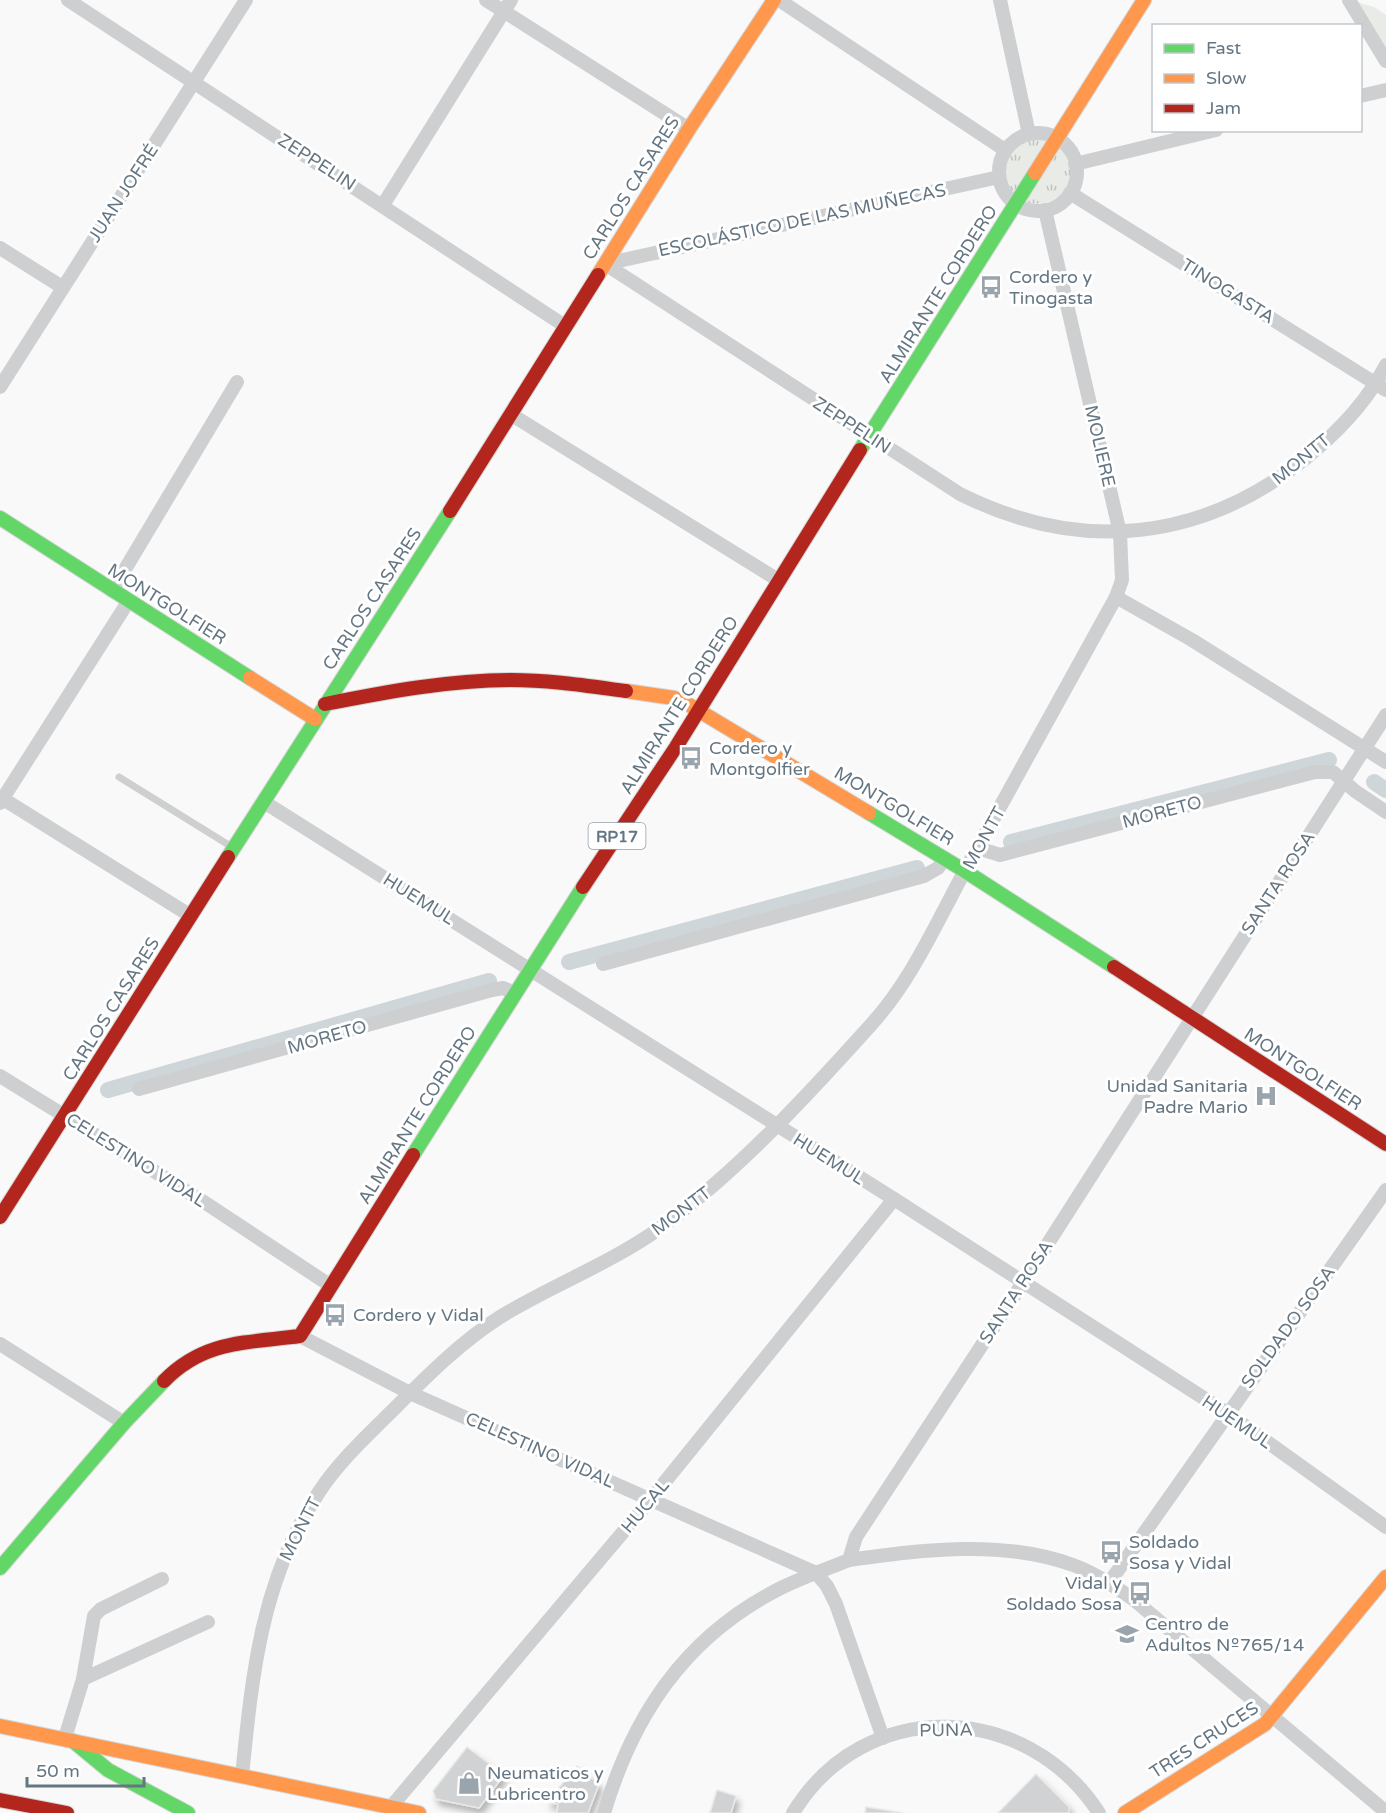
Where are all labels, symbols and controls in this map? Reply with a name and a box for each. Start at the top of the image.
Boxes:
legend [1152,24,1362,132]
text: Fast [1206,37,1241,59]
text: Slow [1206,67,1247,89]
text: Jam [1206,97,1241,119]
street label: CARLOS CASARES [578,112,684,264]
street label: ZEPPELIN [274,129,360,195]
street label: JUAN JOFRÉ [83,140,163,246]
street label: ESCOLÁSTICO DE LAS MUÑECAS [656,179,948,261]
street label: ALMIRANTE CORDERO [874,201,1002,387]
street label: TINOGASTA [1177,254,1279,328]
place label: Cordero y Tinogasta [1009,266,1093,309]
bus stop icon: Cordero y Tinogasta [978,274,1004,300]
street label: ZEPPELIN [809,392,895,458]
street label: MOLIERE [1080,403,1120,489]
street label: MONTT [1268,429,1335,489]
street label: CARLOS CASARES [318,524,426,674]
street label: MONTGOLFIER [104,559,230,649]
street label: ALMIRANTE CORDERO [615,612,743,798]
place label: Cordero y Montgolfier [709,737,810,780]
bus stop icon: Cordero y Montgolfier [678,745,704,771]
street label: MONTGOLFIER [830,762,958,850]
street label: MORETO [1120,791,1204,833]
street label: MONTT [958,803,1010,873]
road number: RP17 [588,823,646,849]
street label: SANTA ROSA [1236,827,1320,939]
street label: HUEMUL [379,868,459,930]
street label: CARLOS CASARES [58,933,164,1085]
street label: MORETO [285,1015,369,1059]
street label: ALMIRANTE CORDERO [353,1022,481,1208]
street label: MONTGOLFIER [1240,1023,1366,1115]
place label: Unidad Sanitaria Padre Mario [1107,1075,1248,1118]
hospital icon: Unidad Sanitaria Padre Mario [1253,1083,1279,1109]
street label: CELESTINO VIDAL [62,1108,211,1212]
street label: HUEMUL [789,1128,869,1190]
street label: MONTT [647,1182,715,1240]
street label: SANTA ROSA [974,1236,1058,1348]
street label: SOLDADO SOSA [1236,1262,1340,1392]
bus stop icon: Cordero y Vidal [322,1302,348,1328]
place label: Cordero y Vidal [353,1304,484,1326]
street label: HUEMUL [1198,1390,1277,1454]
street label: CELESTINO VIDAL [462,1407,618,1493]
street label: HUCAL [616,1474,674,1537]
street label: MONTT [275,1494,325,1564]
place label: Soldado Sosa y Vidal [1129,1531,1232,1574]
bus stop icon: Soldado Sosa y Vidal [1098,1539,1124,1565]
place label: Vidal y Soldado Sosa [1006,1572,1122,1615]
bus stop icon: Vidal y Soldado Sosa [1127,1580,1153,1606]
place label: Centro de Adultos Nº765/14 [1145,1613,1304,1656]
school or university icon: Centro de Adultos Nº765/14 [1114,1621,1140,1647]
street label: TRES CRUCES [1146,1697,1262,1783]
street label: PUNA [919,1719,973,1741]
scale bar [27,1750,144,1788]
text: 50 m [36,1760,80,1782]
place label: Neumaticos y Lubricentro [487,1762,604,1805]
shop icon: Neumaticos y Lubricentro [456,1770,482,1796]

